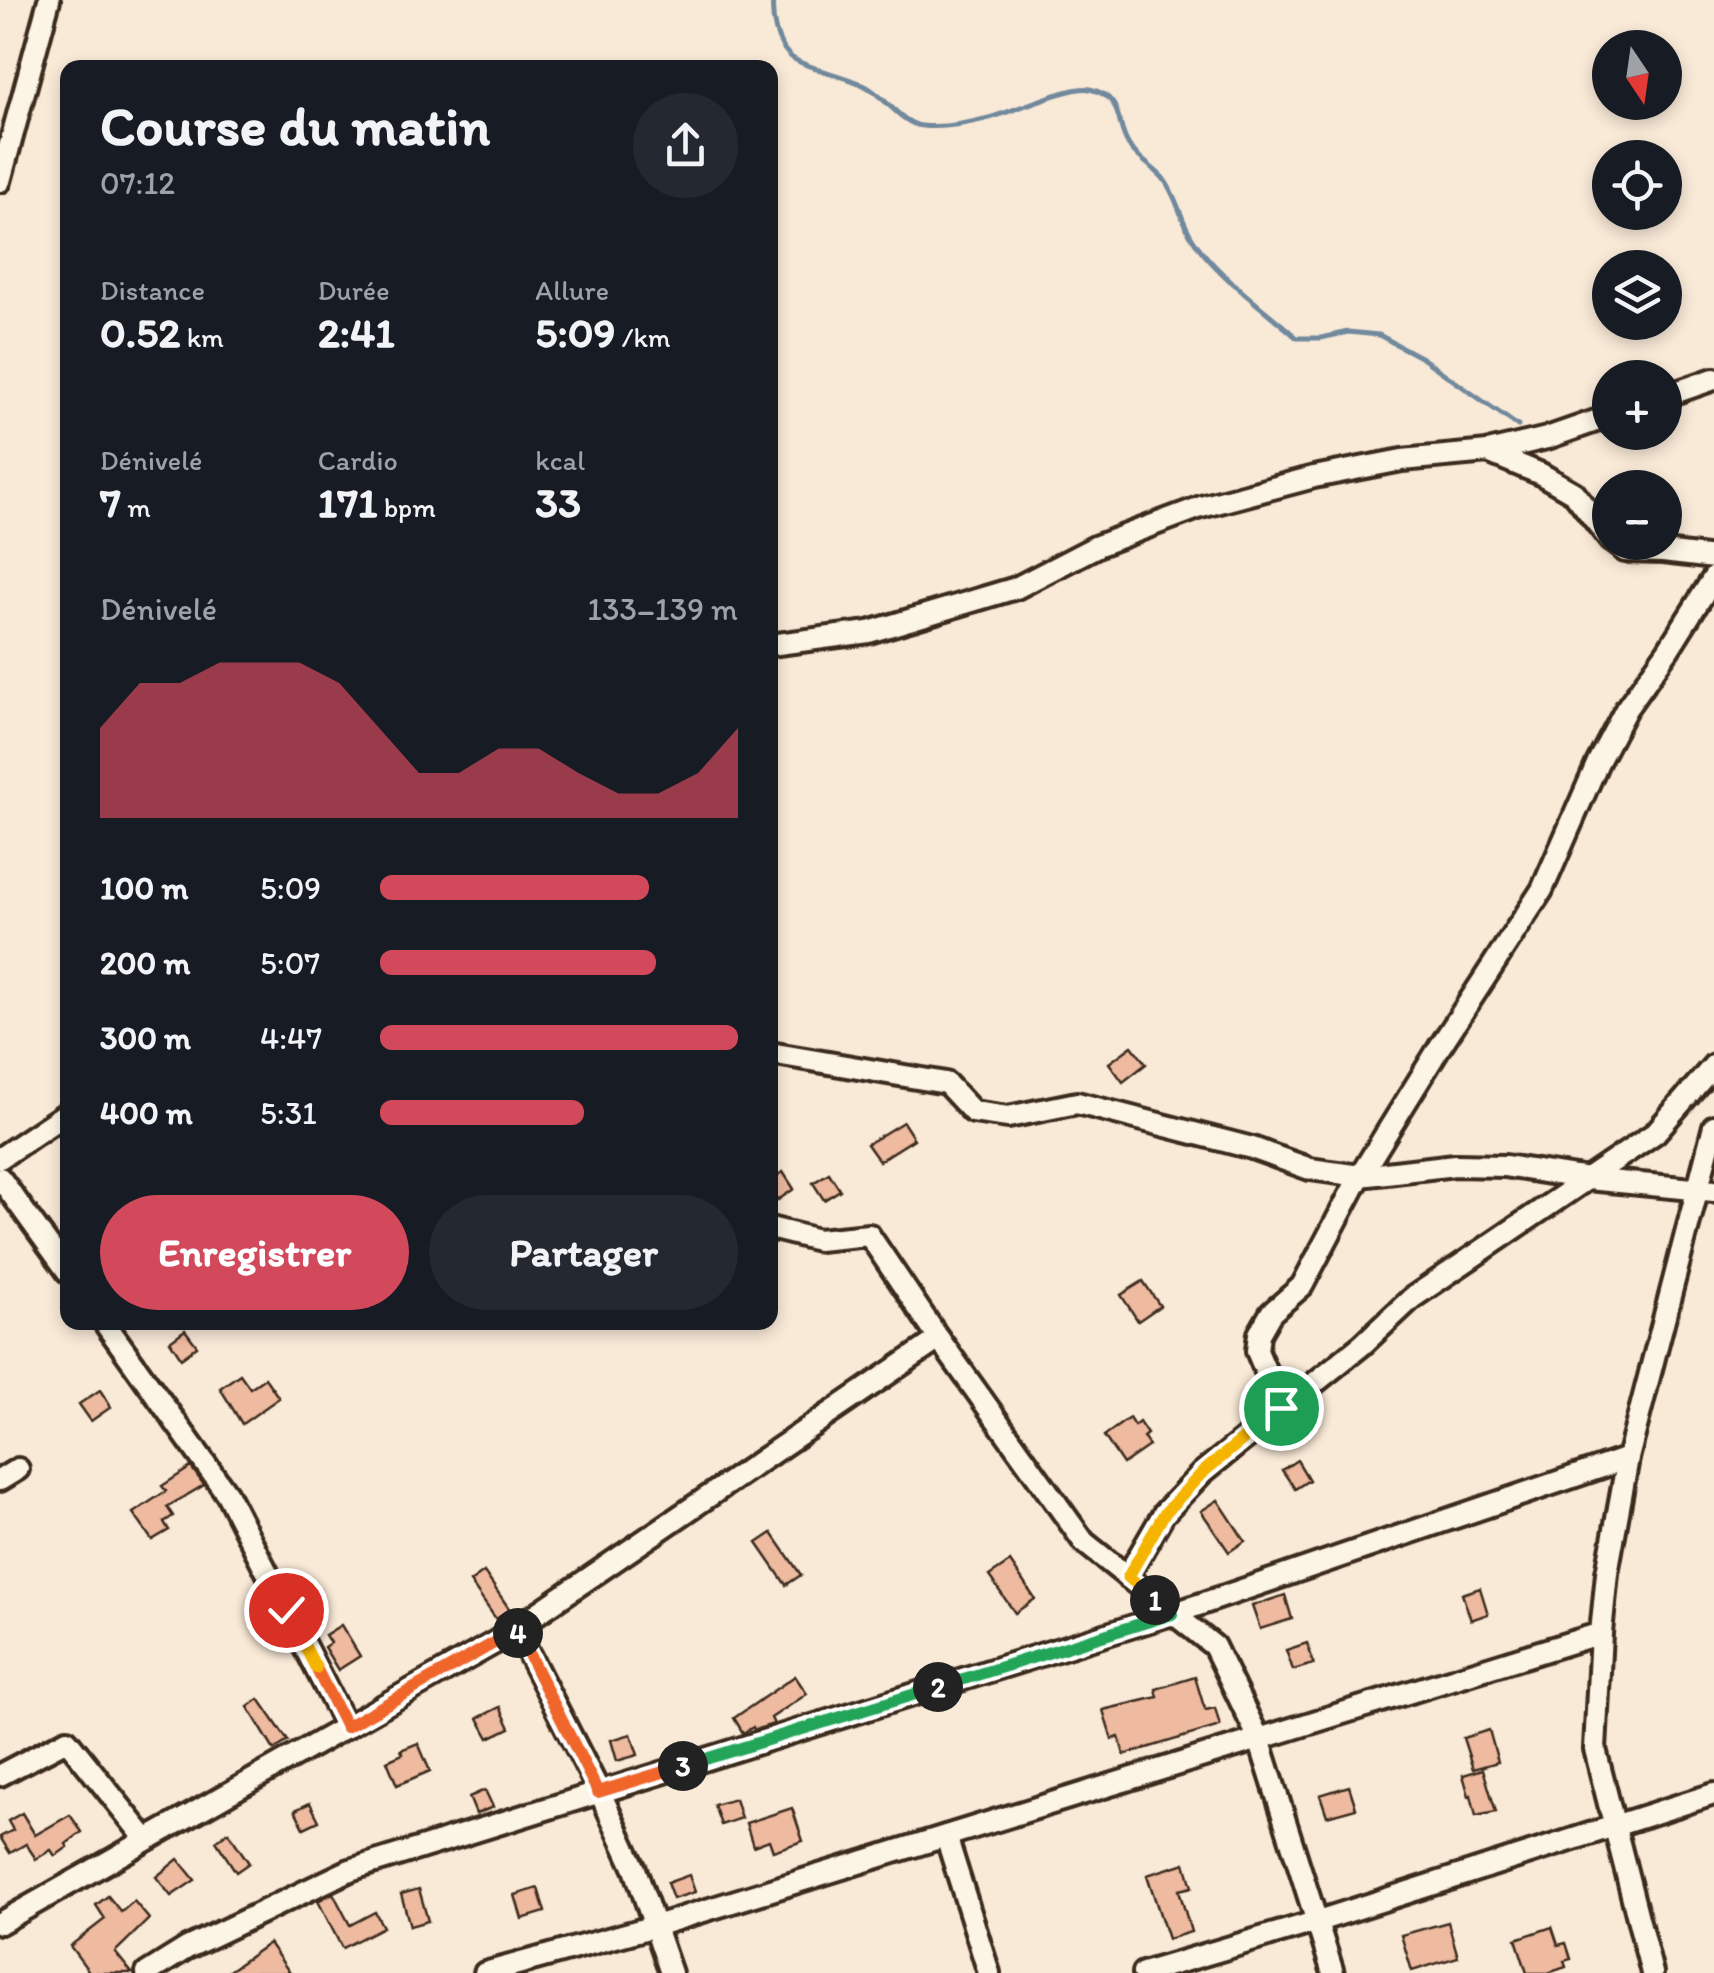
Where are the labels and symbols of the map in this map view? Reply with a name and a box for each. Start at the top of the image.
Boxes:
north arrow [1592,30,1682,120]
pin [1239,1366,1324,1451]
pin [244,1568,329,1653]
pin: 1 [1130,1575,1180,1625]
pin: 4 [493,1608,543,1658]
pin: 2 [913,1662,963,1712]
pin: 3 [658,1741,708,1791]

